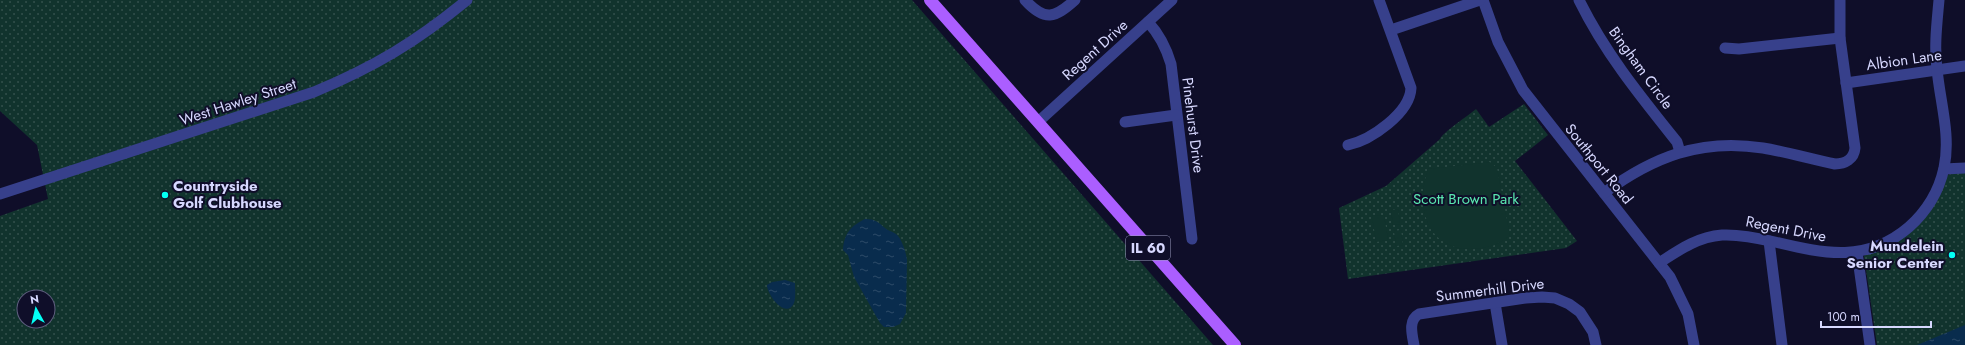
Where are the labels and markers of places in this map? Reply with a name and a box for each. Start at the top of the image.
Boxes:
place label: Countryside Golf Clubhouse [173,175,282,214]
marker: Countryside Golf Clubhouse [160,190,170,200]
place label: Mundelein Senior Center [1846,235,1945,274]
marker: Mundelein Senior Center [1947,250,1957,260]

